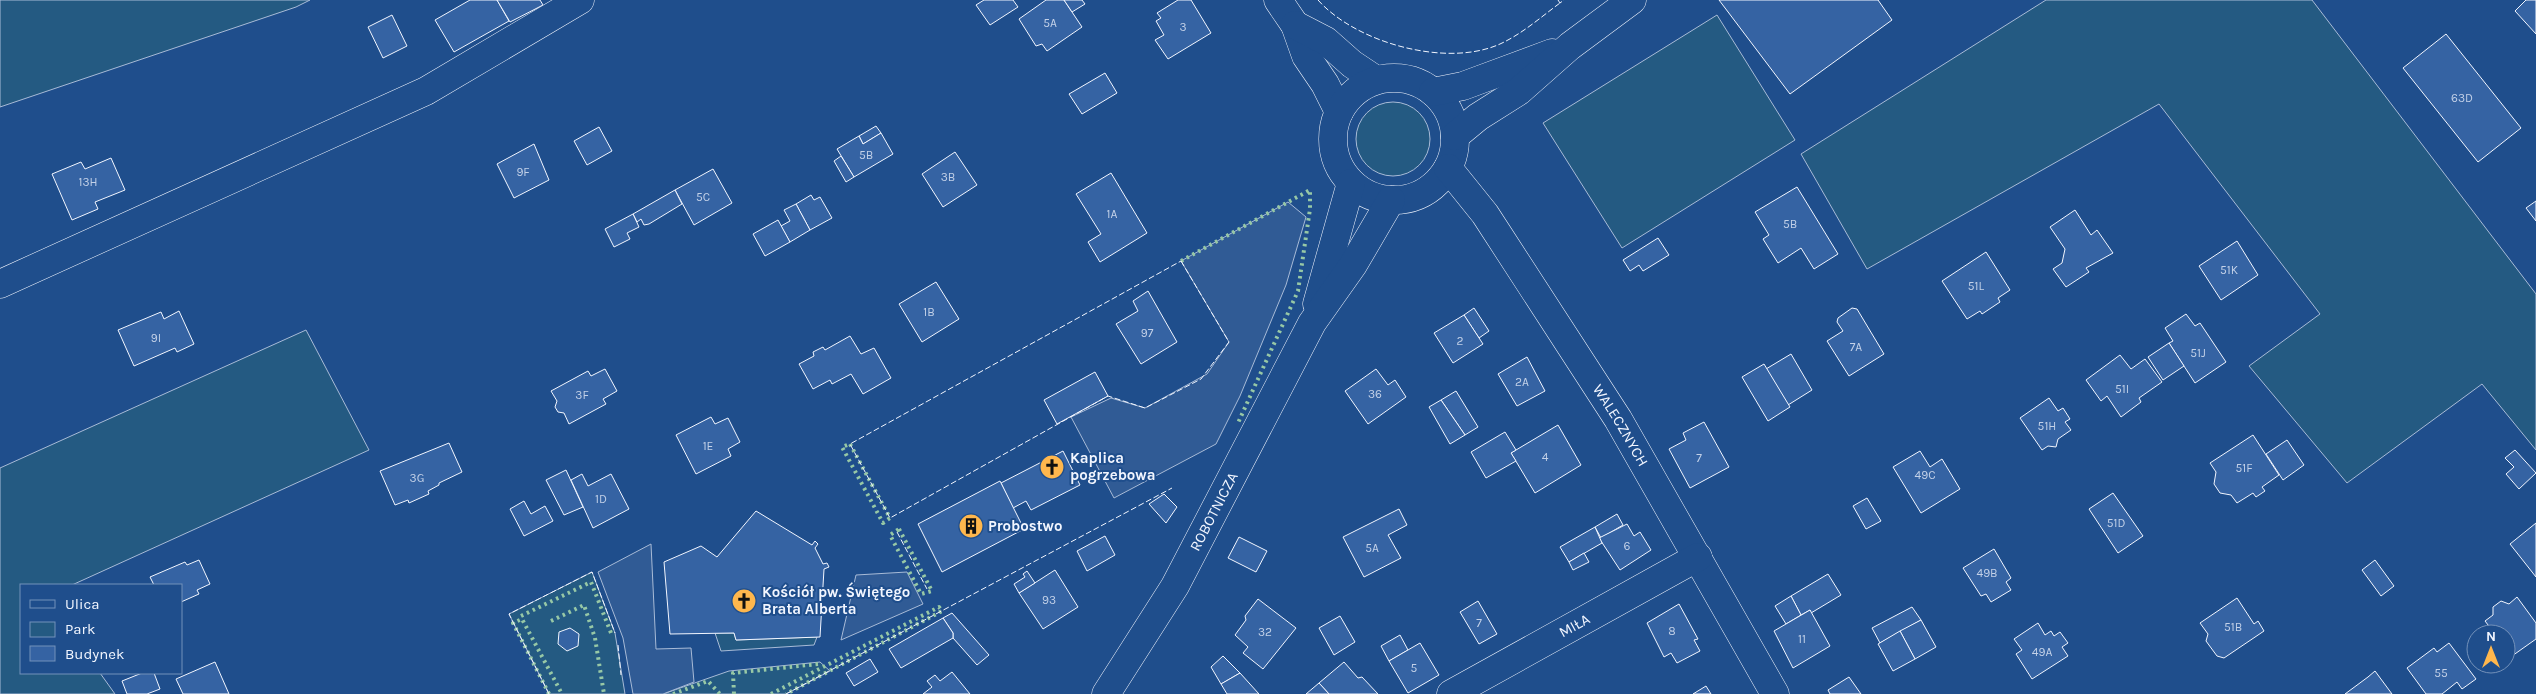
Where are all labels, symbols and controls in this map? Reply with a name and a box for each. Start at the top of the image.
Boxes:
house number: 5A [1043,16,1057,30]
house number: 3 [1179,20,1187,34]
house number: 63D [2451,91,2473,105]
house number: 5B [859,148,873,162]
house number: 9F [516,165,530,179]
house number: 3B [941,170,955,184]
house number: 13H [78,175,98,189]
house number: 5C [696,190,710,204]
house number: 1A [1107,207,1118,221]
house number: 5B [1783,217,1797,231]
house number: 51K [2220,263,2239,277]
house number: 51L [1968,279,1985,293]
house number: 1B [923,305,935,319]
house number: 97 [1141,326,1154,340]
house number: 9I [151,331,161,345]
house number: 2 [1457,334,1464,348]
house number: 7A [1850,340,1862,354]
house number: 51J [2190,346,2206,360]
house number: 2A [1515,375,1529,389]
street label: WALECZNYCH [1589,381,1652,469]
house number: 51I [2115,382,2129,396]
house number: 36 [1368,387,1382,401]
house number: 3F [575,388,589,402]
house number: 51H [2038,419,2056,433]
house number: 1E [703,439,713,453]
place label: Kaplica pogrzebowa [1070,449,1155,484]
house number: 4 [1542,450,1549,464]
house number: 7 [1696,451,1702,465]
church icon: Kaplica pogrzebowa [1039,454,1065,480]
house number: 51F [2235,461,2253,475]
house number: 49C [1914,468,1936,482]
street label: ROBOTNICZA [1186,469,1242,554]
house number: 3G [410,471,424,485]
house number: 1D [595,492,607,506]
building icon: Probostwo [958,513,984,539]
house number: 51D [2107,516,2125,530]
place label: Probostwo [988,517,1062,535]
house number: 6 [1624,539,1631,553]
house number: 5A [1365,541,1379,555]
house number: 49B [1976,566,1998,580]
place label: Kościół pw. Świętego Brata Alberta [762,582,910,618]
legend [20,584,182,674]
church icon: Kościół pw. Świętego Brata Alberta [731,588,757,614]
house number: 93 [1042,593,1056,607]
text: Ulica [65,595,99,613]
street label: MIŁA [1556,610,1593,641]
house number: 7 [1476,616,1482,630]
text: Park [65,620,95,638]
house number: 51B [2224,620,2242,634]
house number: 8 [1668,624,1676,638]
north arrow [2466,624,2516,674]
house number: 32 [1258,625,1272,639]
text: N [2486,628,2496,645]
house number: 11 [1798,632,1806,646]
text: Budynek [65,645,124,663]
house number: 49A [2032,645,2052,659]
house number: 5 [1411,661,1418,675]
house number: 55 [2434,666,2448,680]

